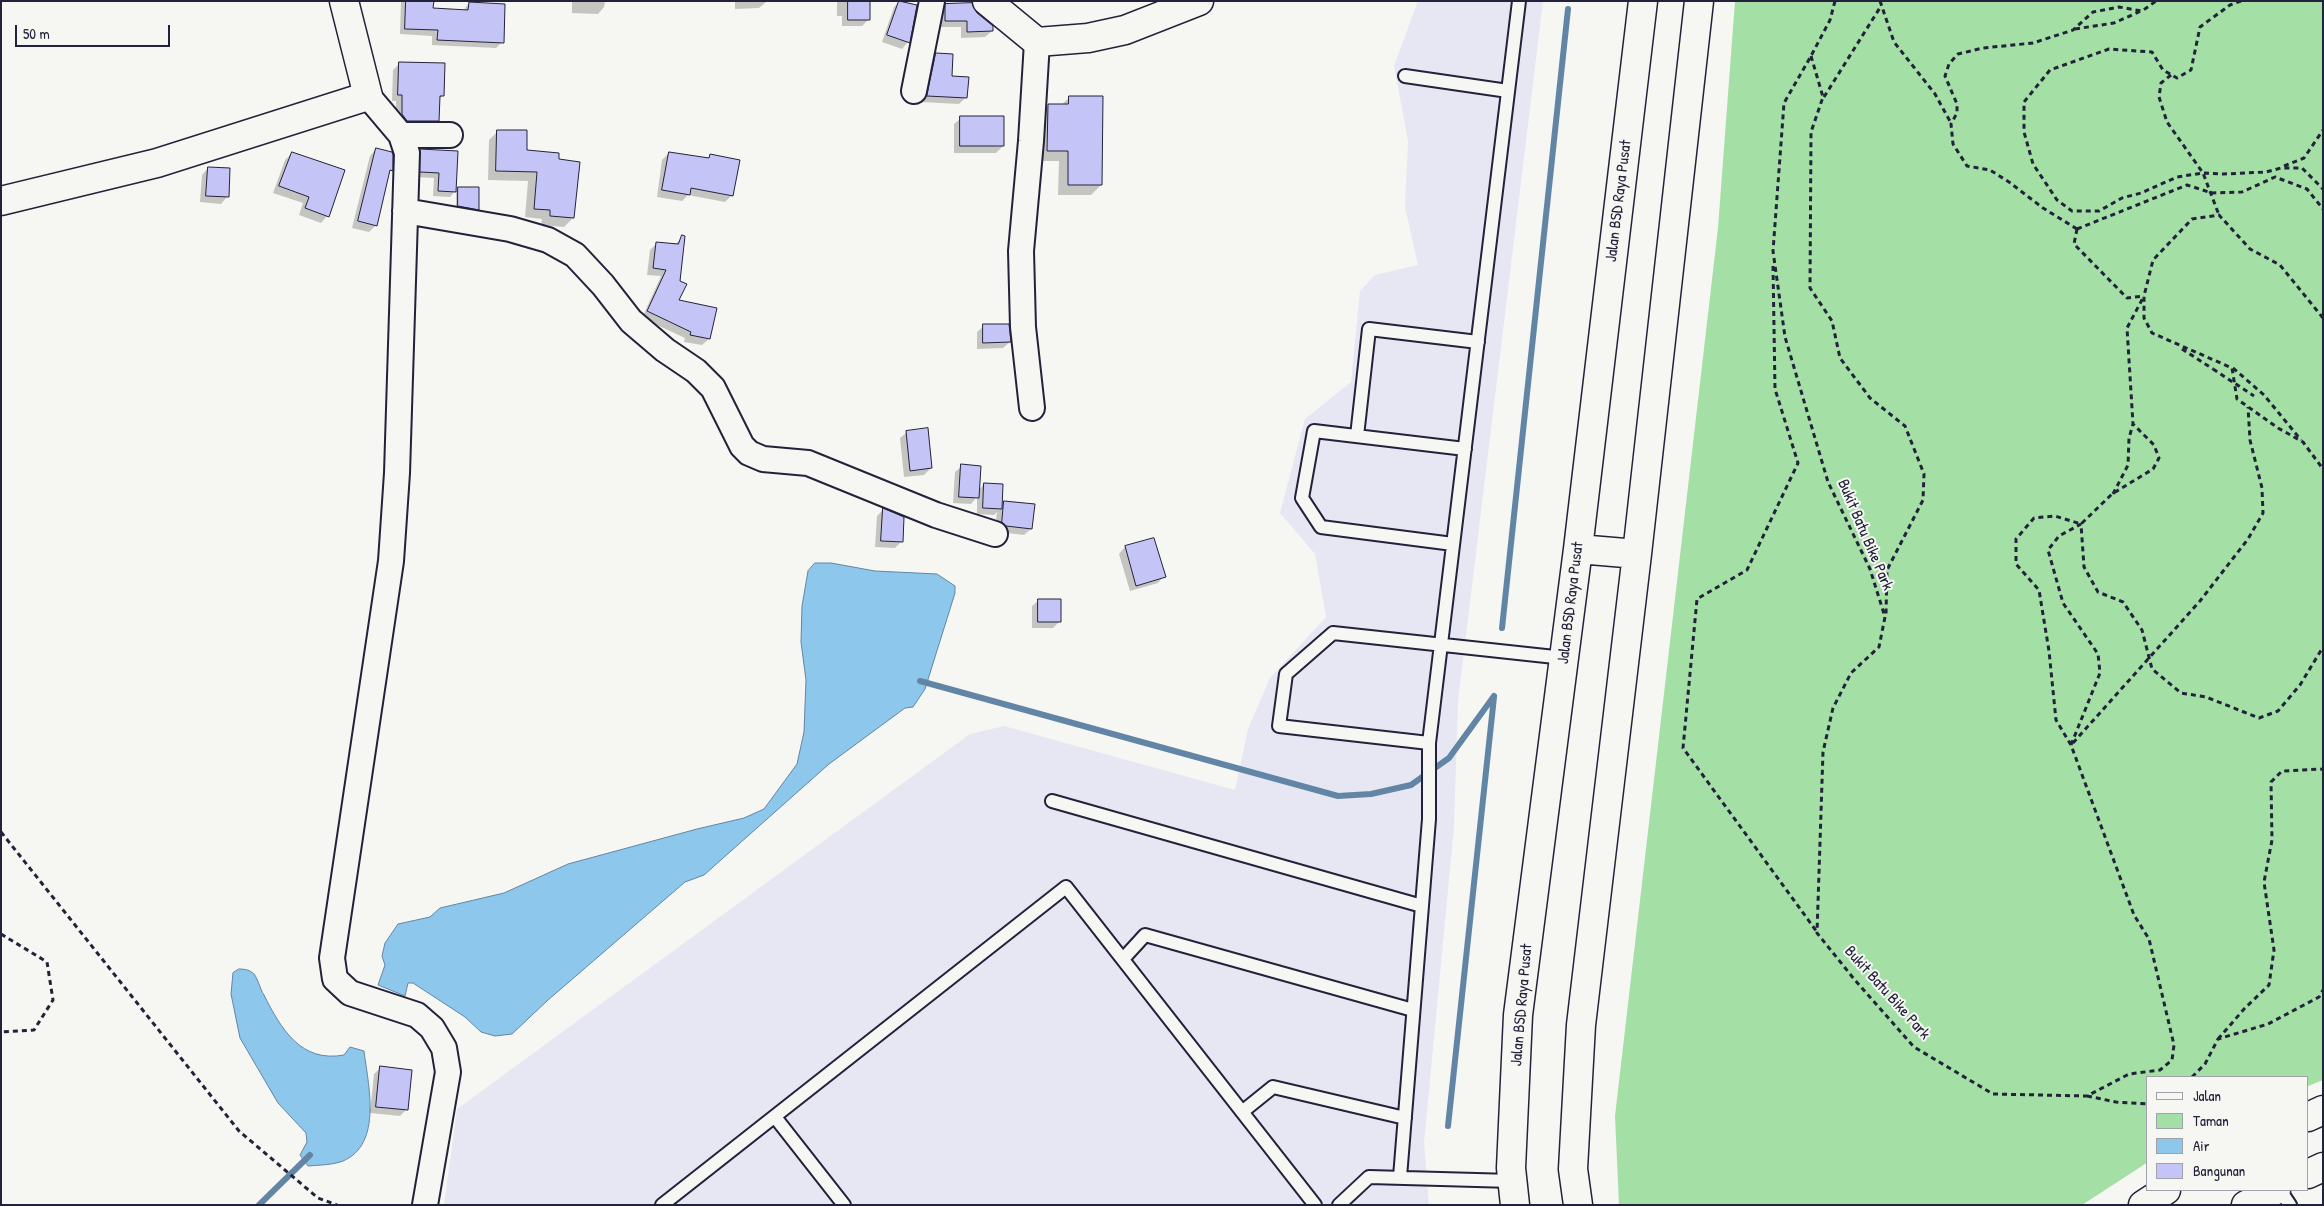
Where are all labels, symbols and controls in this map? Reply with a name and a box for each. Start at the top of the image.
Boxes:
scale bar [18,15,172,47]
text: 50 m [23,23,50,44]
street label: Jalan BSD Raya Pusat [1602,139,1636,263]
street label: Bukit Batu Bike Park [1833,476,1897,594]
street label: Jalan BSD Raya Pusat [1554,541,1588,665]
street label: Bukit Batu Bike Park [1840,942,1934,1044]
street label: Jalan BSD Raya Pusat [1507,943,1537,1067]
legend [2146,1076,2309,1191]
text: Jalan [2193,1085,2221,1106]
text: Taman [2193,1110,2229,1131]
text: Air [2193,1135,2209,1156]
text: Bangunan [2193,1160,2245,1181]

